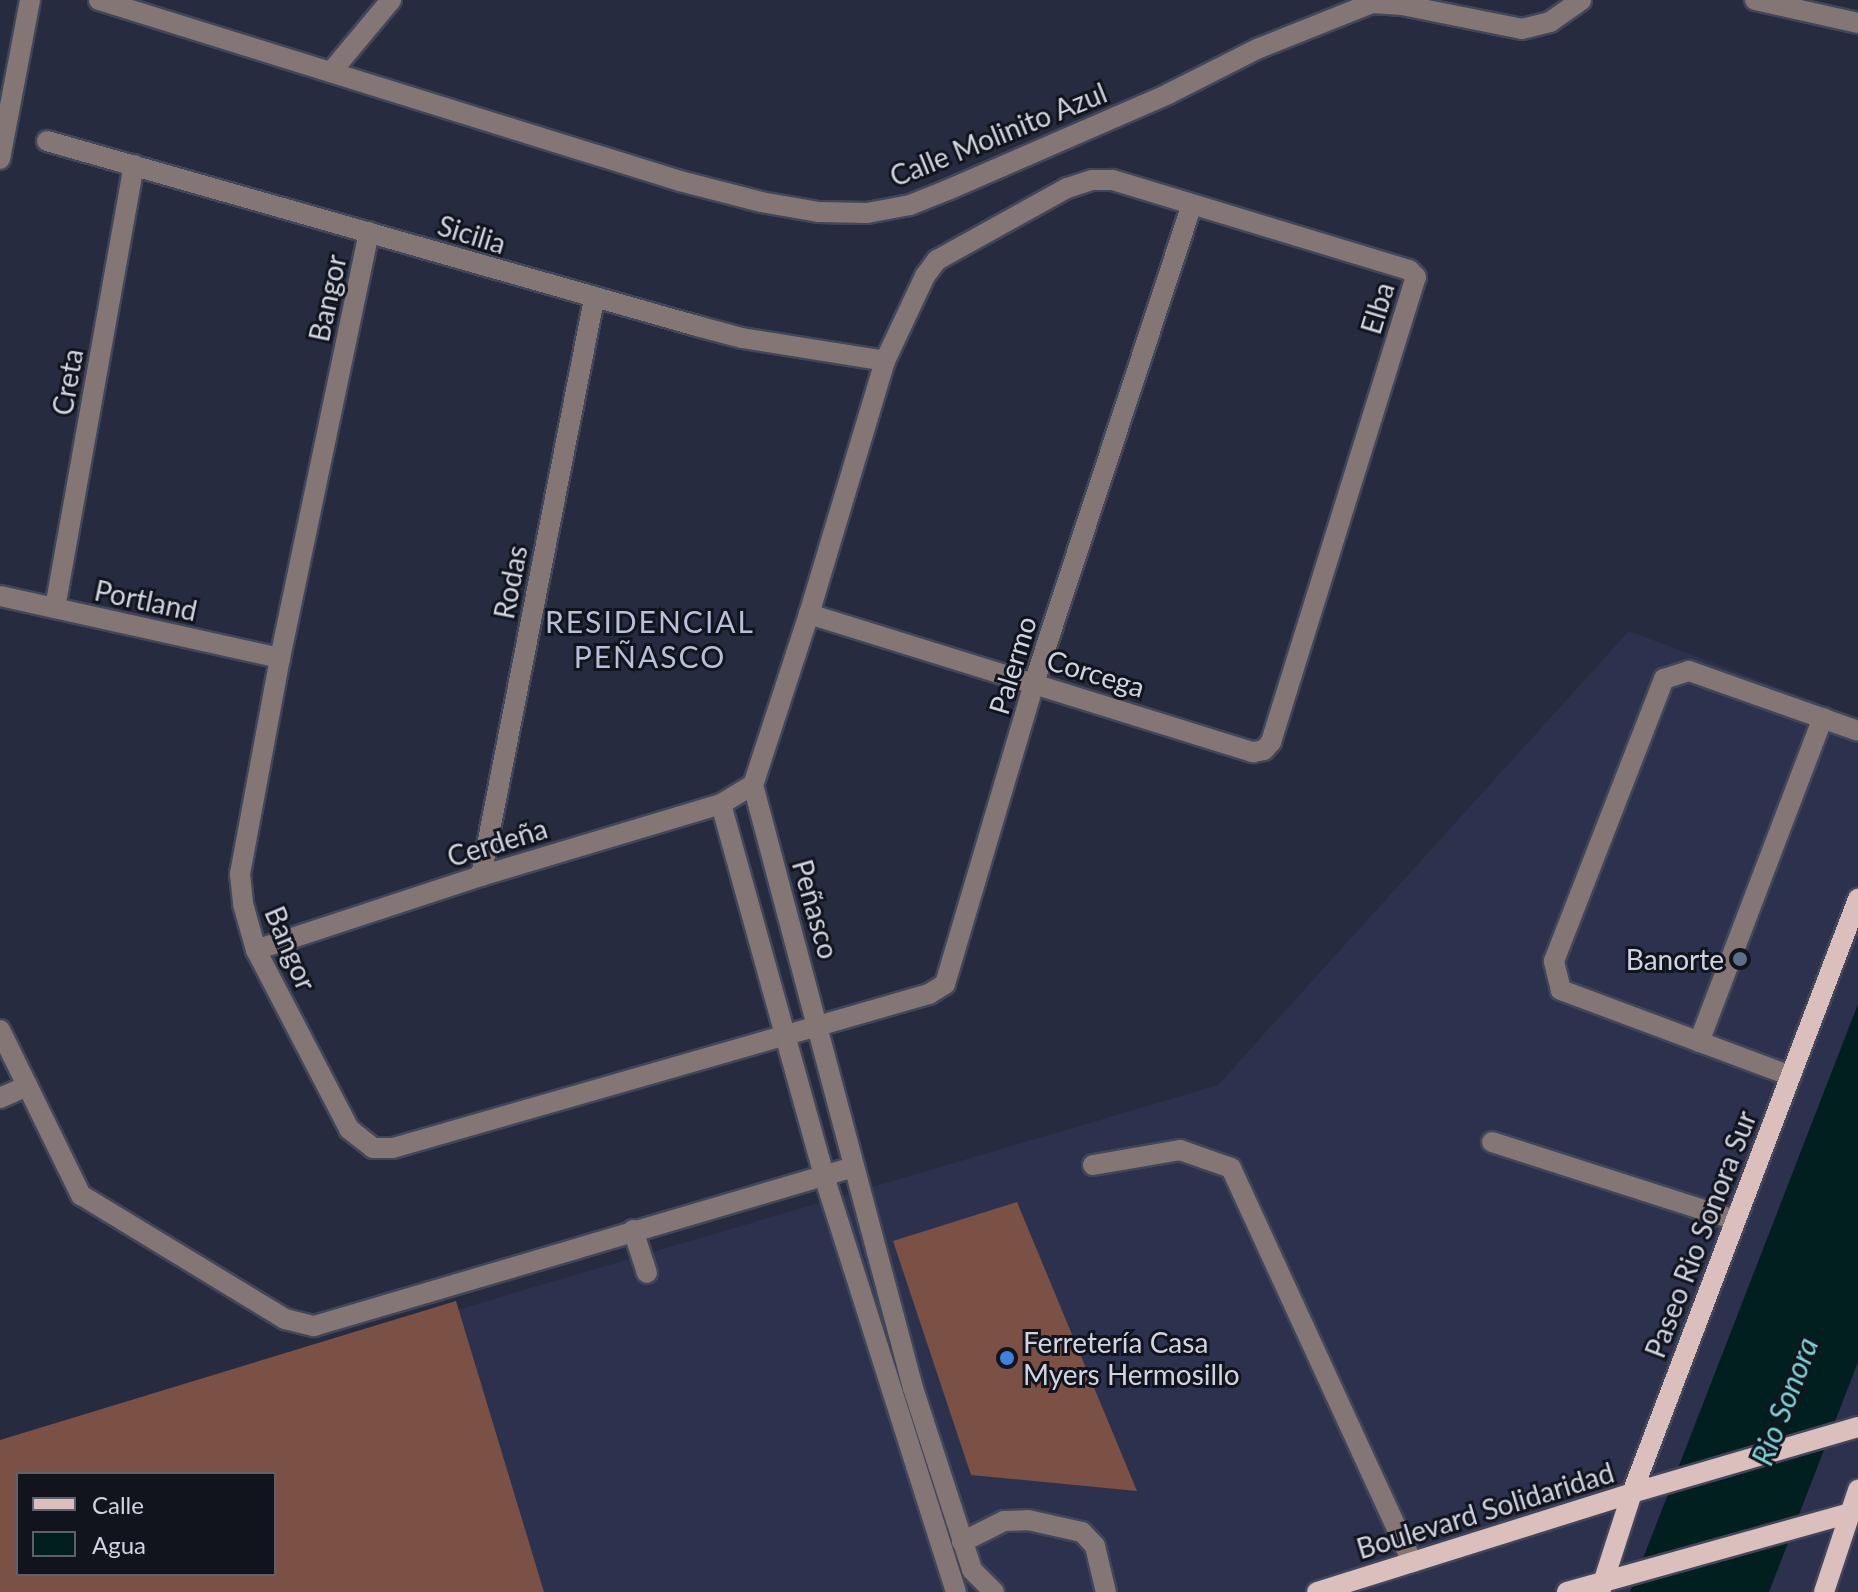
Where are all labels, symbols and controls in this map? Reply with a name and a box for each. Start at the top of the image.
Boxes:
street label: Calle Molinito Azul [884,75,1112,193]
street label: Sicilia [434,208,510,260]
street label: Bangor [301,252,353,344]
street label: Elba [1353,278,1401,338]
street label: Creta [45,346,89,418]
street label: Rodas [486,542,534,622]
street label: Portland [92,573,200,627]
district label: RESIDENCIAL PEÑASCO [545,603,755,674]
street label: Palermo [981,612,1043,718]
street label: Corcega [1043,642,1149,704]
street label: Cerdeña [443,811,551,873]
street label: Peñasco [786,856,846,962]
street label: Bangor [258,901,324,995]
place label: Banorte [1626,942,1724,976]
marker: Banorte [1731,950,1749,968]
street label: Paseo Rio Sonora Sur [1637,1106,1763,1362]
place label: Ferretería Casa Myers Hermosillo [1023,1325,1240,1391]
water label: Rio Sonora [1743,1332,1825,1470]
marker: Ferretería Casa Myers Hermosillo [998,1349,1016,1367]
street label: Boulevard Solidaridad [1352,1455,1618,1565]
legend [16,1472,276,1576]
text: Calle [92,1490,144,1519]
text: Agua [92,1530,146,1559]

